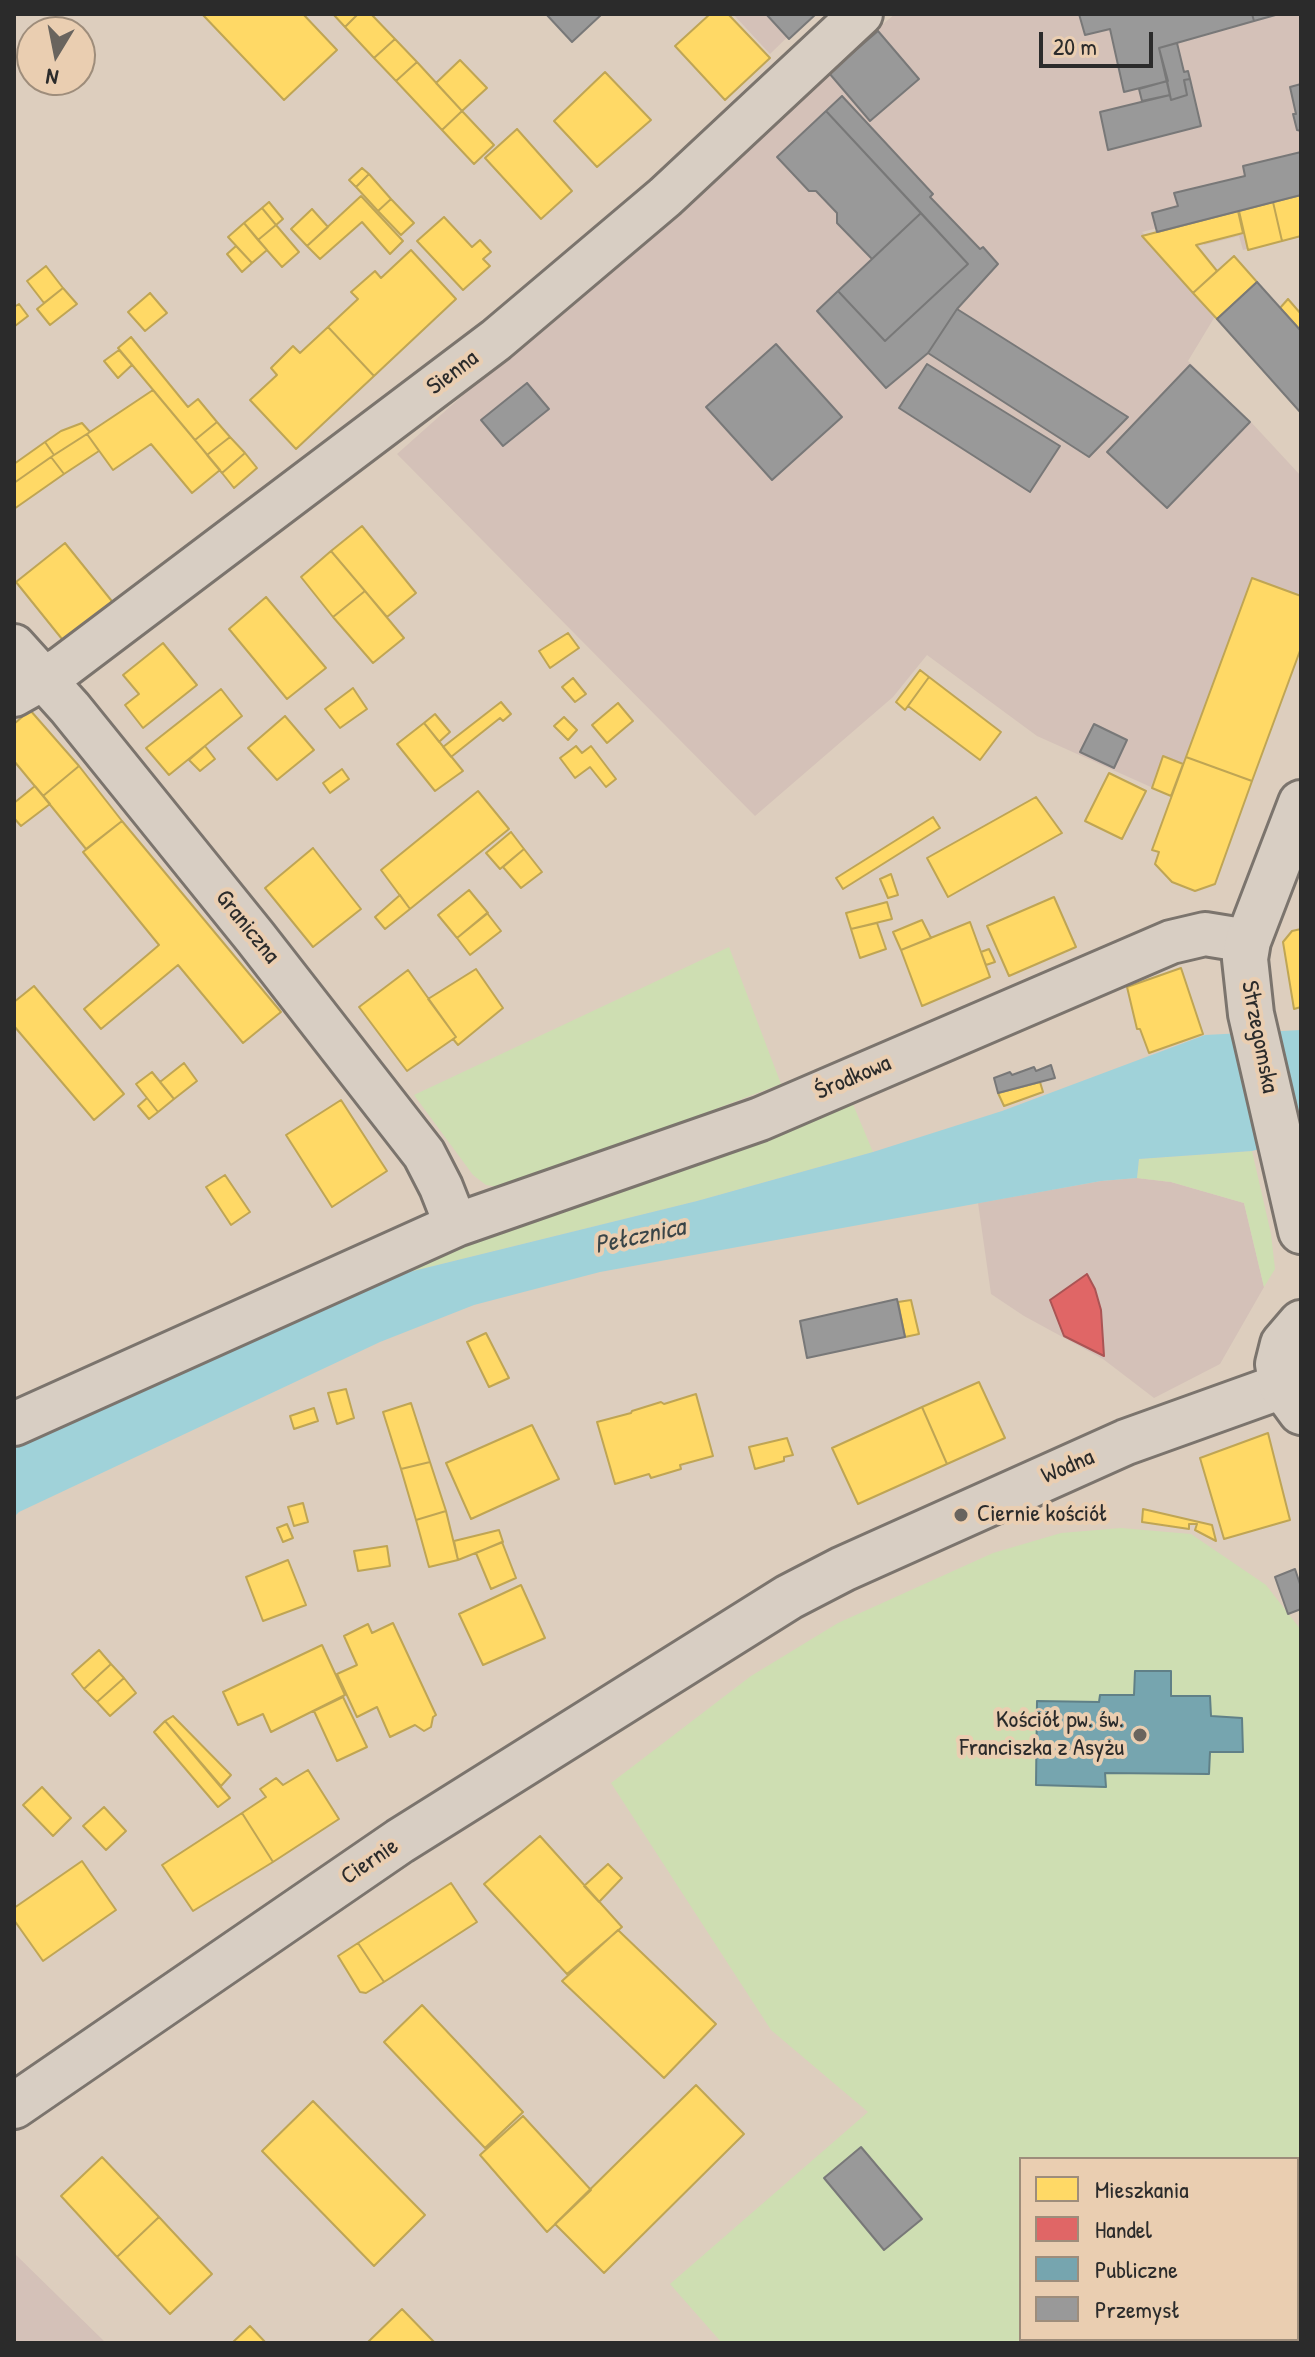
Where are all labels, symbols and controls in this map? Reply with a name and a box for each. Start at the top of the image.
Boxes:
north arrow [16,16,96,96]
scale bar [1043,16,1157,66]
text: 20 m [1053,30,1097,62]
text: N [44,62,61,93]
street label: Sienna [422,344,484,402]
street label: Graniczna [209,884,285,970]
street label: Strzegomska [1234,978,1284,1096]
street label: Środkowa [811,1049,895,1107]
water label: Pełcznica [592,1212,688,1262]
street label: Wodna [1037,1443,1099,1491]
place label: Ciernie kościół [977,1501,1108,1529]
marker: Ciernie kościół [952,1506,970,1524]
place label: Kościół pw. św. Franciszka z Asyżu [960,1707,1124,1763]
marker: Kościół pw. św. Franciszka z Asyżu [1131,1726,1149,1744]
street label: Ciernie [336,1832,404,1892]
legend [1019,2157,1299,2341]
text: Mieszkania [1095,2173,1189,2205]
text: Handel [1095,2213,1152,2245]
text: Publiczne [1095,2253,1178,2285]
text: Przemysł [1095,2293,1180,2325]

